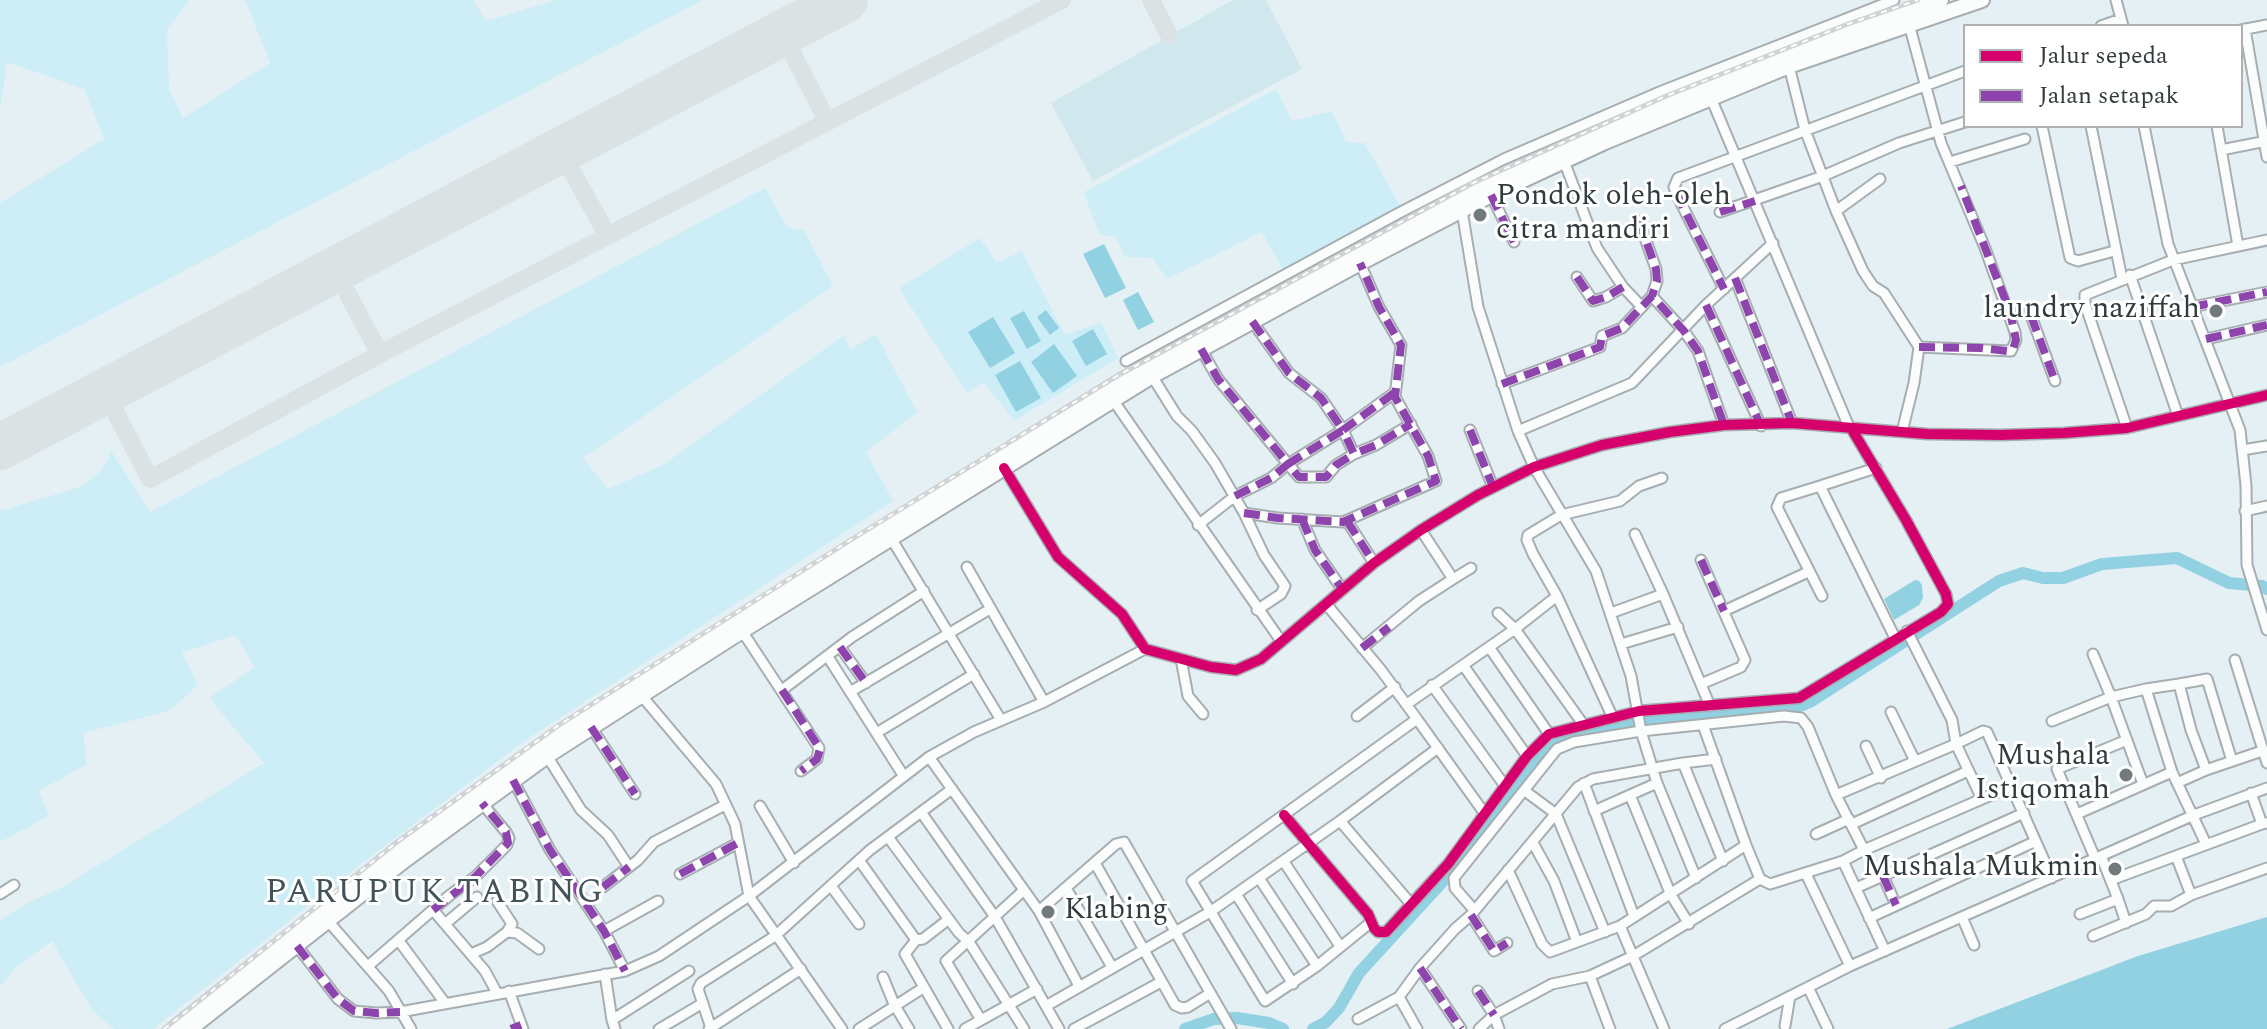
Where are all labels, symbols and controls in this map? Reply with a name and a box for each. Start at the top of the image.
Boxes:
legend [1963,24,2243,128]
text: Jalur sepeda [2039,38,2168,74]
text: Jalan setapak [2039,78,2179,114]
place label: Pondok oleh-oleh citra mandiri [1496,180,1731,250]
marker: Pondok oleh-oleh citra mandiri [1471,206,1489,224]
place label: laundry naziffah [1984,293,2200,329]
marker: laundry naziffah [2207,302,2225,320]
place label: Mushala Istiqomah [1975,740,2110,810]
marker: Mushala Istiqomah [2117,766,2135,784]
place label: Mushala Mukmin [1863,851,2099,887]
marker: Mushala Mukmin [2106,860,2124,878]
district label: PARUPUK TABING [265,875,605,915]
place label: Klabing [1064,894,1168,930]
marker: Klabing [1039,903,1057,921]

